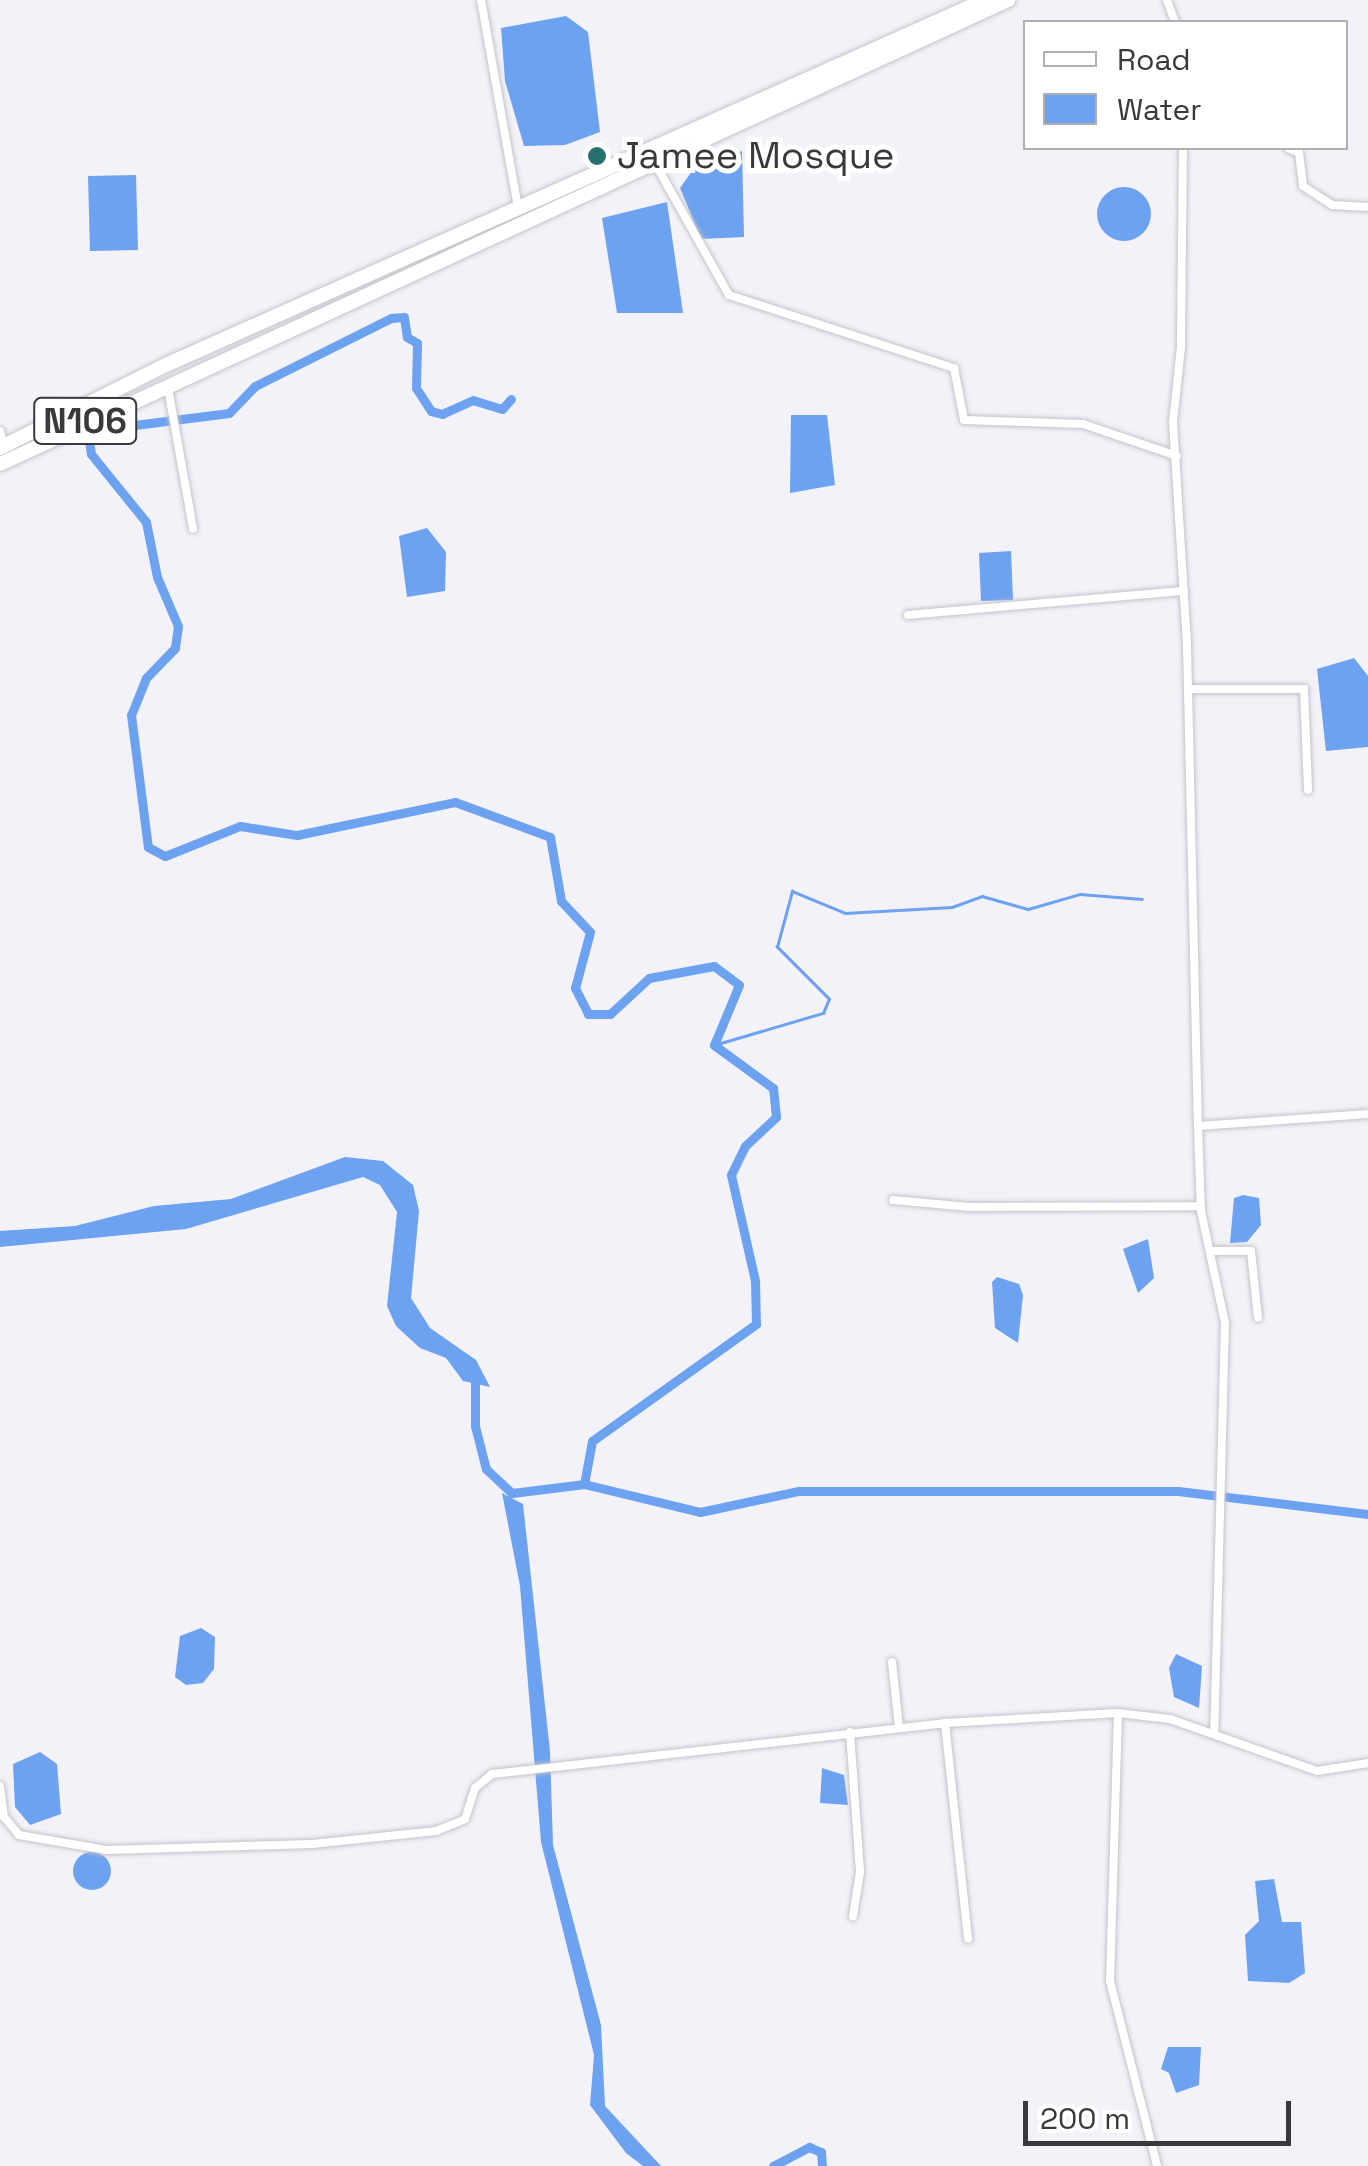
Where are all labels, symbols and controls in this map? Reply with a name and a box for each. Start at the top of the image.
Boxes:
legend [1023,20,1348,150]
text: Road [1117,40,1191,79]
text: Water [1117,90,1202,129]
place label: Jamee Mosque [617,133,894,179]
marker: Jamee Mosque [586,145,608,167]
road number: N106 [32,391,138,451]
scale bar [1028,2081,1296,2143]
text: 200 m [1040,2099,1130,2138]

